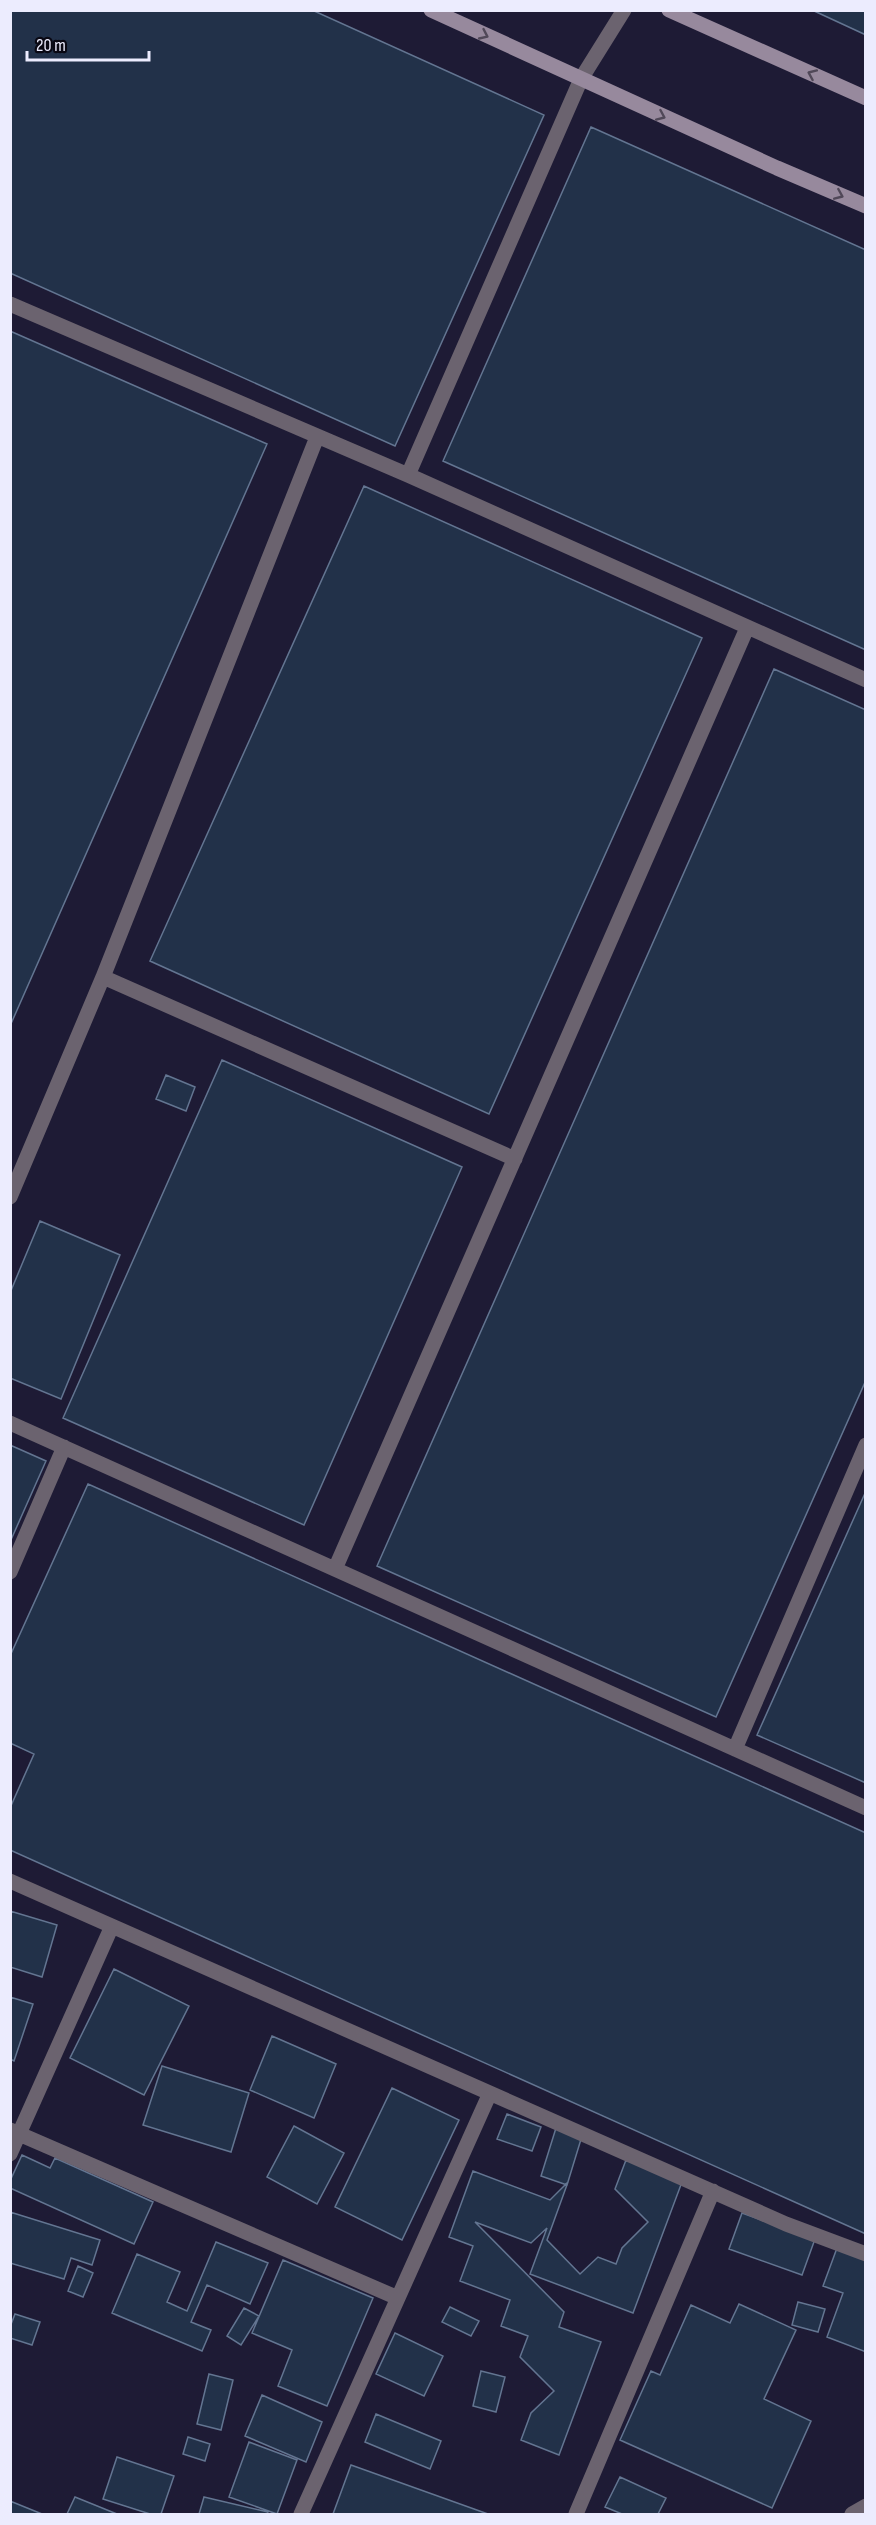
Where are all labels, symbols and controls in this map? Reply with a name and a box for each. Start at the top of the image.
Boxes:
scale bar [27,24,148,62]
one-way arrow [477,27,488,39]
text: 20 m [36,35,66,56]
one-way arrow [807,70,818,82]
one-way arrow [655,108,666,120]
one-way arrow [833,188,844,200]

